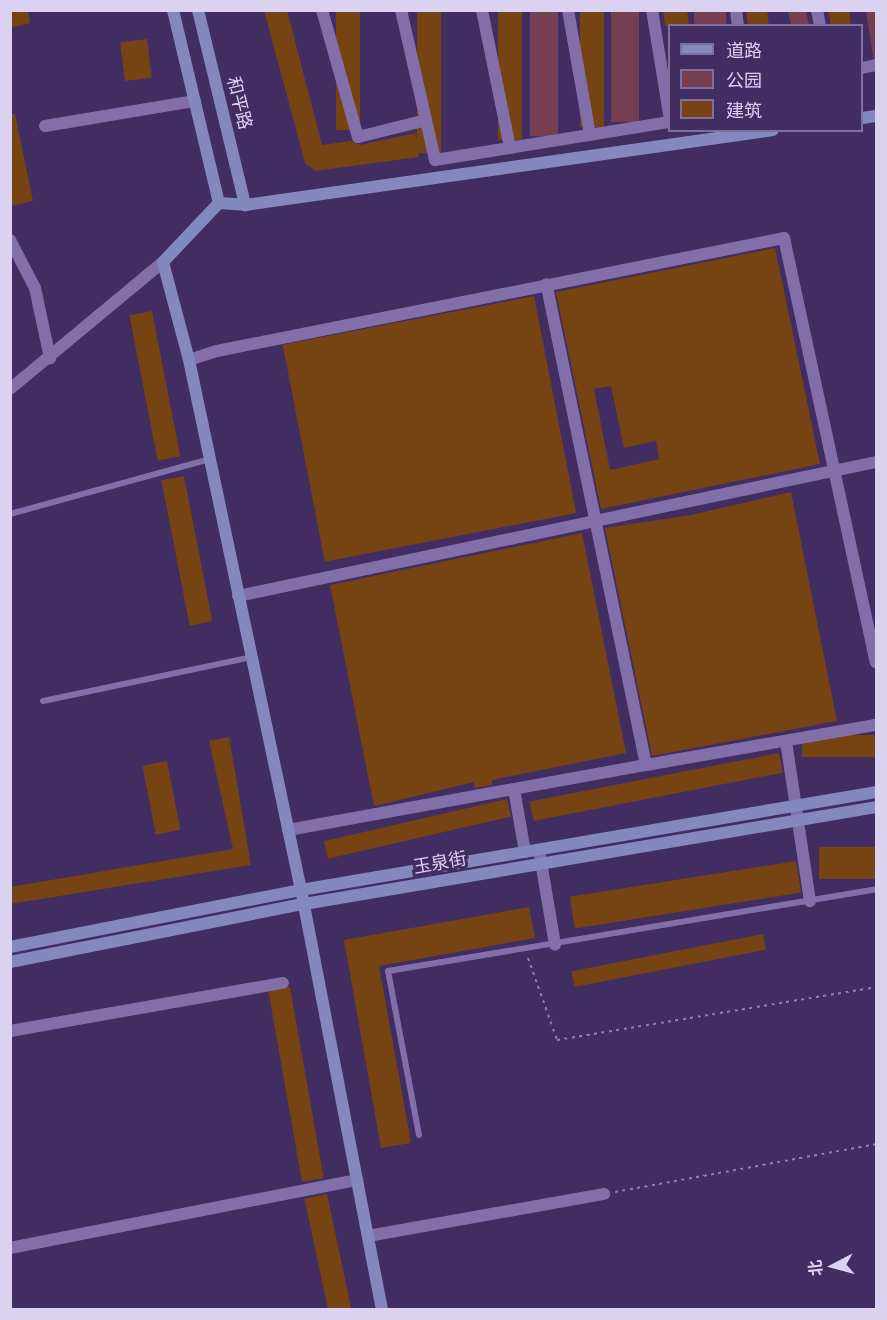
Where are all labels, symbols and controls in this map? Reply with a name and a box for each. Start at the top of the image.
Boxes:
legend [668,24,863,132]
text: 道路 [726,39,762,62]
text: 公园 [726,69,762,92]
street label: 和平路 [222,74,256,132]
text: 建筑 [726,99,762,122]
street label: 玉泉街 [412,848,468,878]
north arrow [803,1236,863,1296]
text: 北 [804,1259,826,1277]

